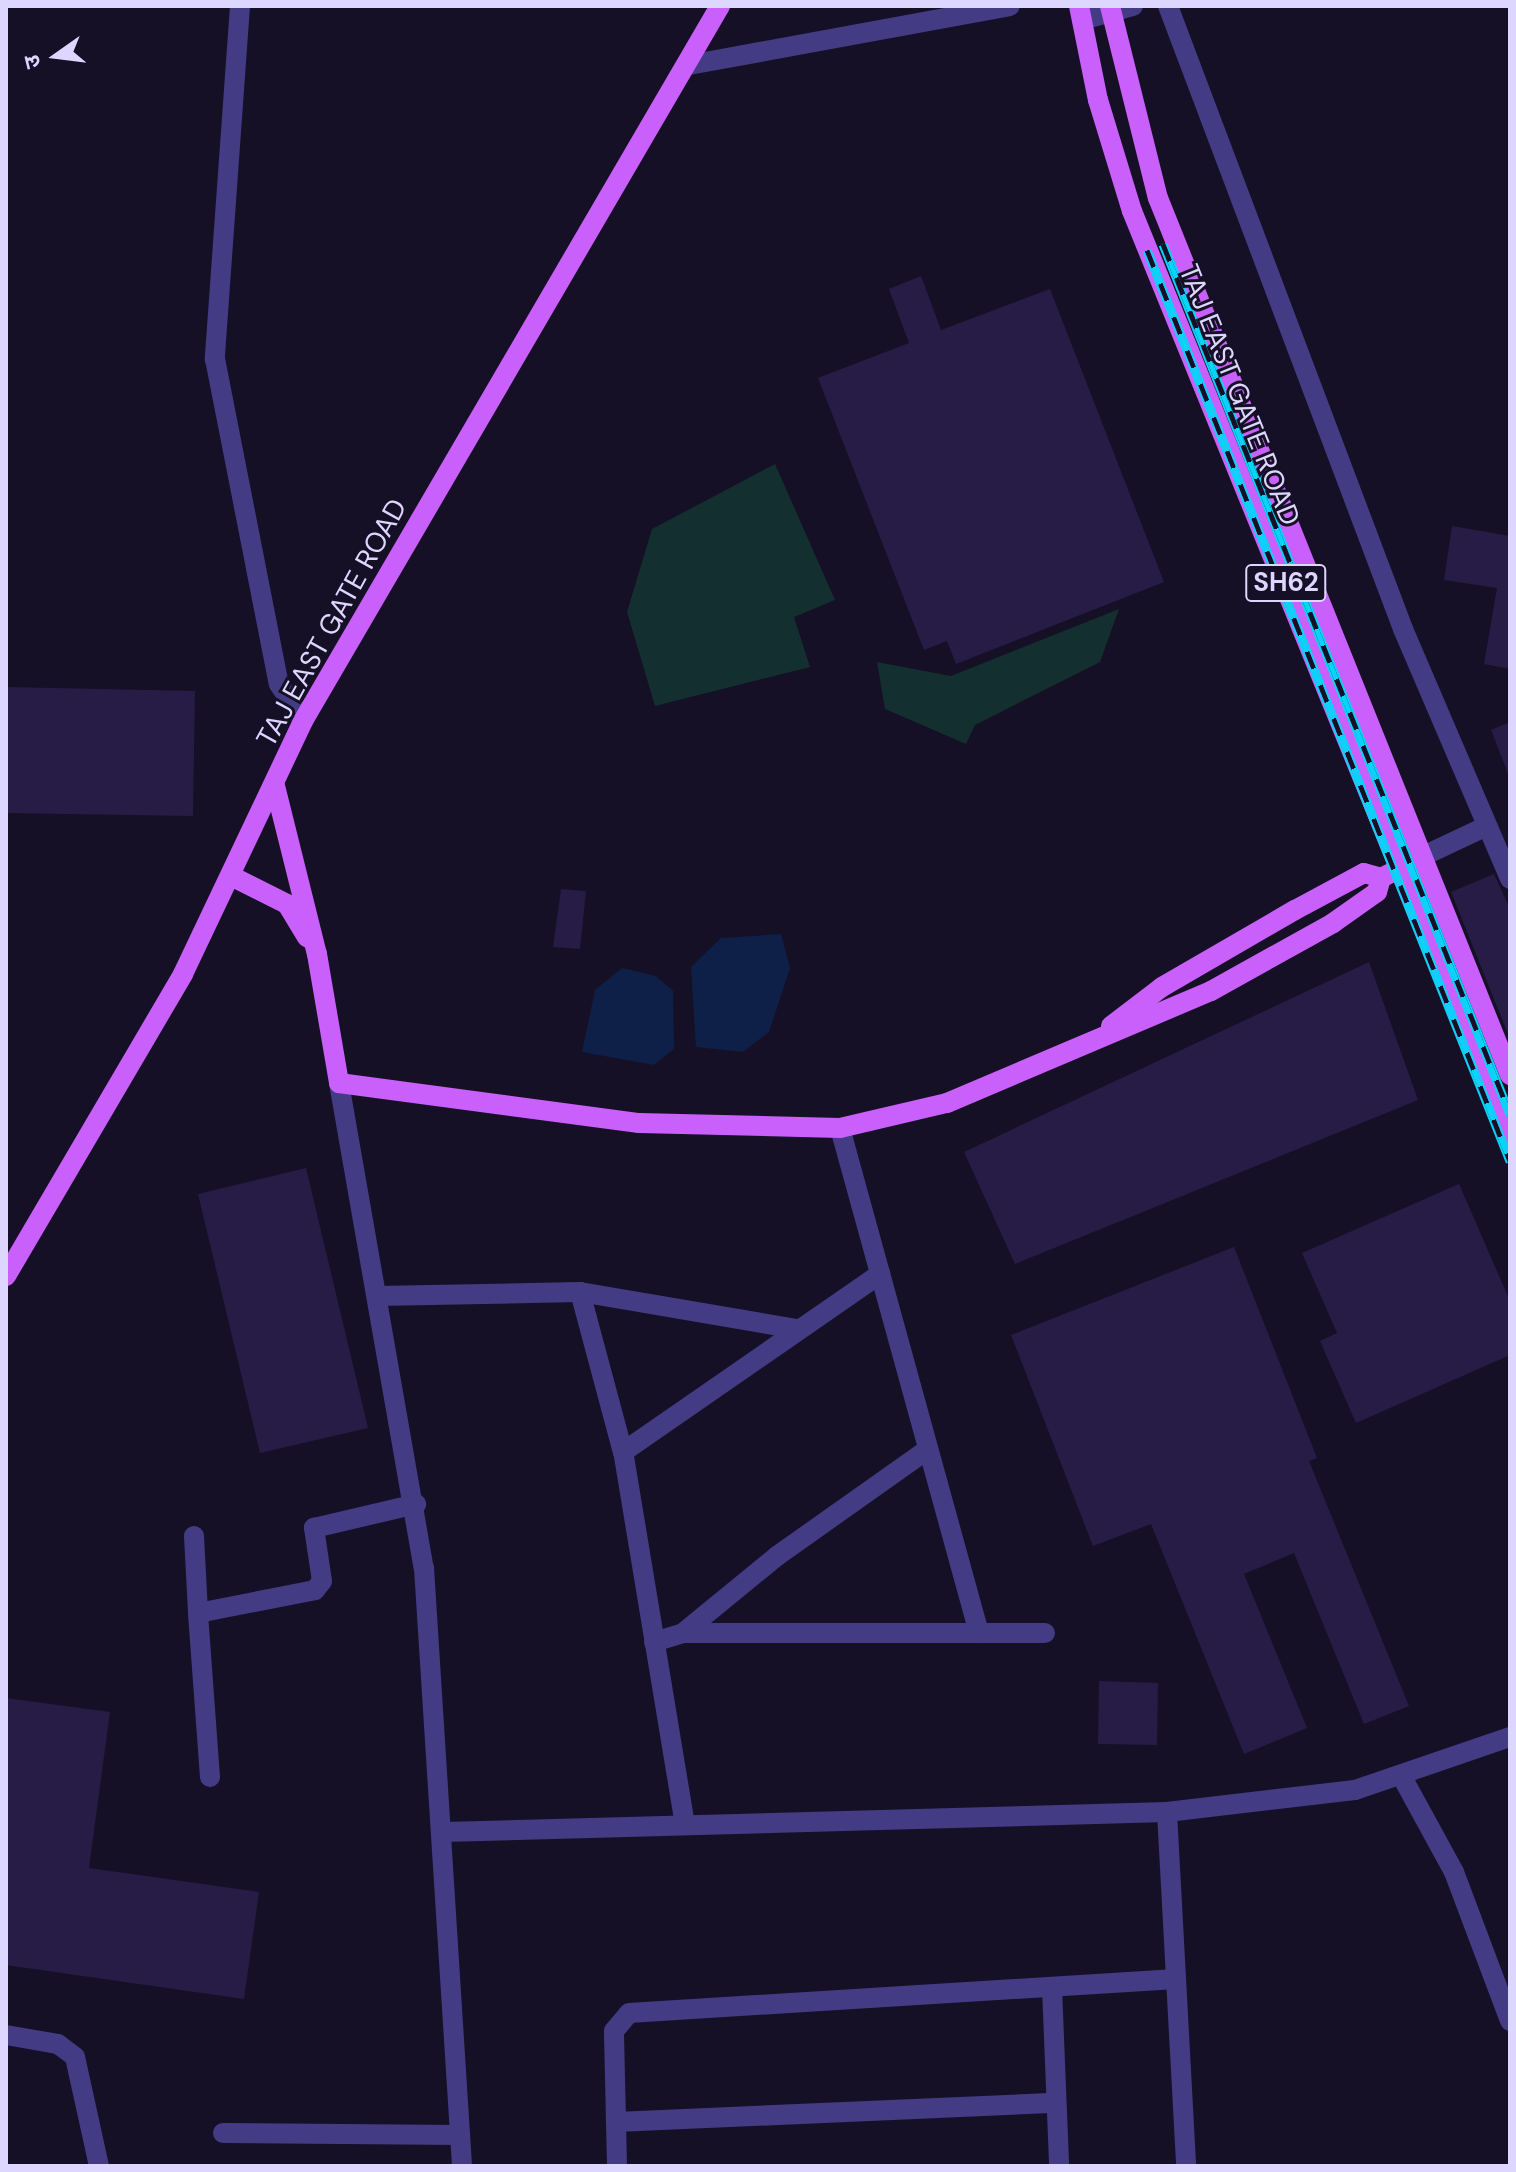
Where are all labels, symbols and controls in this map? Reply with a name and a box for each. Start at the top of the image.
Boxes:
north arrow [16,16,96,96]
text: उ [17,52,48,72]
street label: TAJ EAST GATE ROAD [1171,260,1307,530]
street label: TAJ EAST GATE ROAD [250,493,414,753]
road number: SH62 [1244,561,1328,605]

